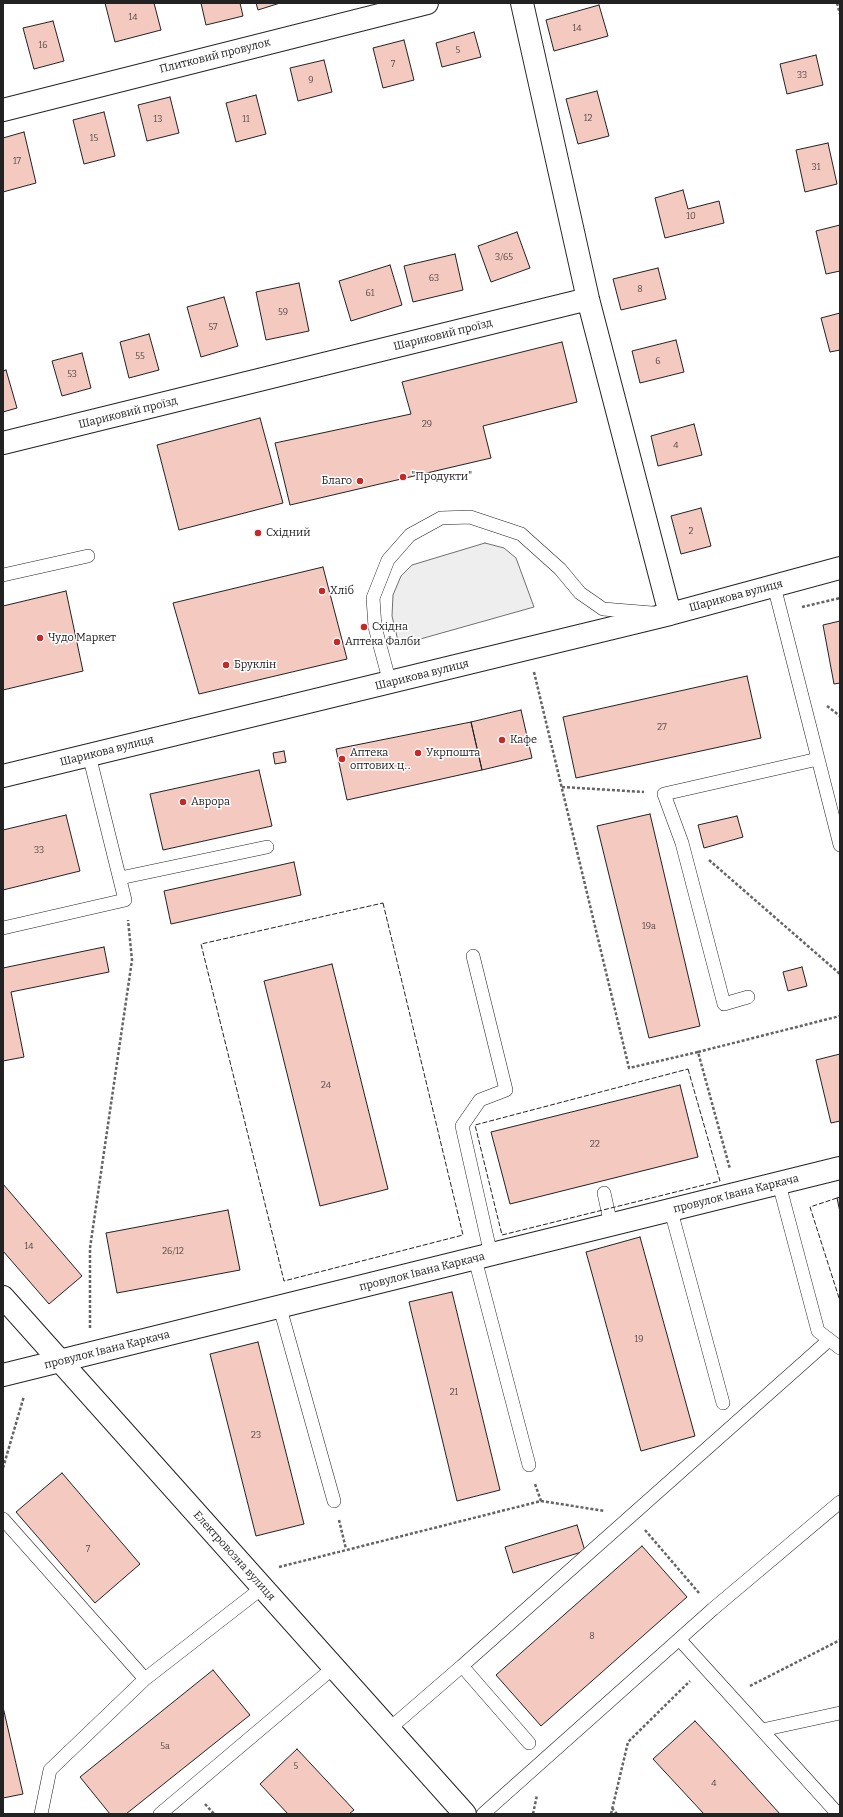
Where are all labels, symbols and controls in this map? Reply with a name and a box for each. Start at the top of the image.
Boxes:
house number: 14 [129,12,137,22]
house number: 14 [573,23,581,33]
street label: Плитковий провулок [158,36,272,76]
house number: 16 [39,40,47,50]
house number: 5 [456,45,460,55]
house number: 7 [391,59,395,69]
house number: 33 [797,70,807,80]
house number: 9 [308,75,314,85]
house number: 12 [584,113,592,123]
house number: 13 [154,114,162,124]
house number: 11 [242,114,250,124]
house number: 15 [90,133,98,143]
house number: 17 [13,156,21,166]
house number: 31 [812,162,820,172]
house number: 10 [686,211,696,221]
house number: 3/65 [495,252,513,262]
house number: 63 [429,273,439,283]
house number: 8 [637,284,643,294]
house number: 61 [366,288,374,298]
house number: 59 [278,307,288,317]
street label: Шариковий проїзд [392,316,494,354]
house number: 57 [208,322,218,332]
house number: 55 [135,351,145,361]
house number: 6 [655,356,661,366]
house number: 53 [67,369,77,379]
street label: Шариковий проїзд [77,394,179,432]
house number: 29 [422,419,432,429]
house number: 4 [673,440,679,450]
place label: "Продукти" [411,470,472,484]
marker: "Продукти" [398,472,408,482]
place label: Благо [322,474,352,488]
marker: Благо [355,476,365,486]
place label: Східний [266,526,310,540]
house number: 2 [689,526,693,536]
marker: Східний [253,528,263,538]
street label: Шарикова вулиця [688,577,784,615]
place label: Хліб [330,584,354,598]
marker: Хліб [317,586,327,596]
place label: Східна [372,620,408,634]
marker: Східна [359,622,369,632]
place label: Чудо Маркет [48,631,116,645]
marker: Чудо Маркет [35,633,45,643]
place label: Аптека Фалби [345,635,421,649]
marker: Аптека Фалби [332,637,342,647]
street label: Шарикова вулиця [374,657,470,693]
place label: Бруклін [234,658,276,672]
marker: Бруклін [221,660,231,670]
house number: 27 [657,722,667,732]
street label: Шарикова вулиця [59,733,155,769]
place label: Кафе [510,733,537,747]
marker: Кафе [497,735,507,745]
place label: Аптека оптових ц‥ [350,746,411,772]
place label: Укрпошта [426,746,480,760]
marker: Укрпошта [413,748,423,758]
marker: Аптека оптових ц‥ [337,754,347,764]
place label: Аврора [191,795,230,809]
marker: Аврора [178,797,188,807]
house number: 33 [34,845,44,855]
house number: 19а [642,921,656,931]
house number: 24 [321,1080,331,1090]
house number: 22 [590,1139,600,1149]
street label: провулок Івана Каркача [672,1172,800,1216]
house number: 14 [25,1241,33,1251]
house number: 26/12 [162,1246,184,1256]
street label: провулок Івана Каркача [358,1250,486,1294]
street label: провулок Івана Каркача [43,1328,171,1372]
house number: 19 [635,1334,643,1344]
house number: 21 [450,1387,458,1397]
house number: 23 [251,1430,261,1440]
street label: Електровозна вулиця [190,1508,278,1604]
house number: 7 [86,1544,90,1554]
house number: 8 [589,1631,595,1641]
house number: 5а [160,1741,170,1751]
house number: 5 [294,1761,298,1771]
house number: 4 [711,1778,717,1788]

